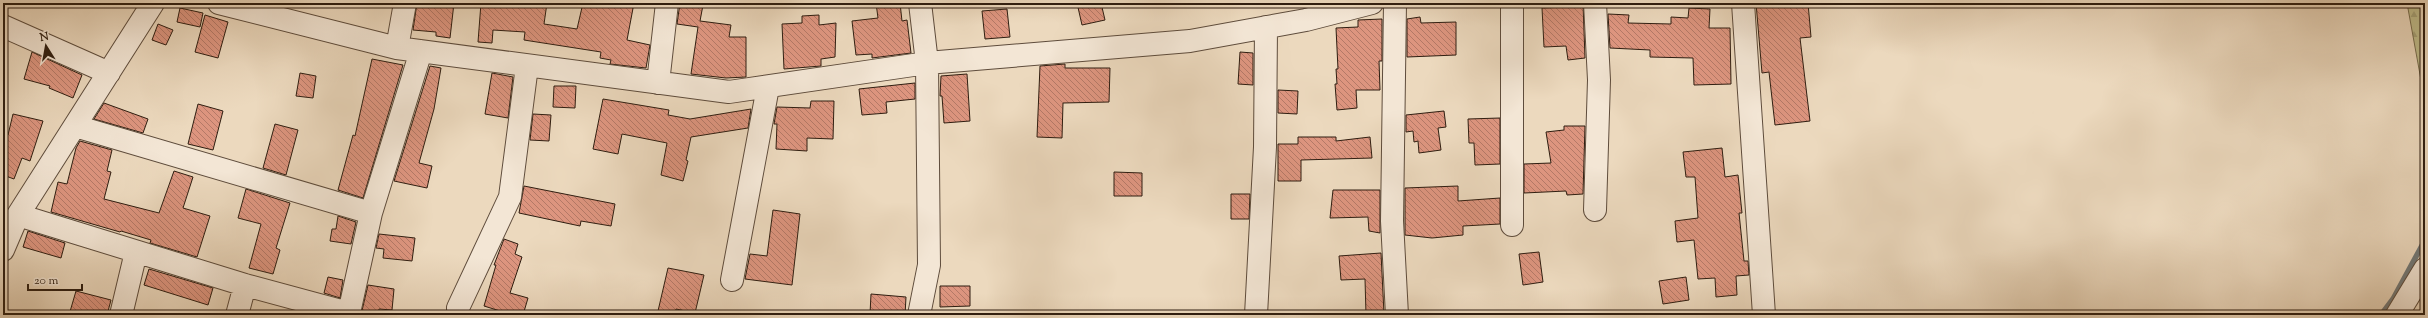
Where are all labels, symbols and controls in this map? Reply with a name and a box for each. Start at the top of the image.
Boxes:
north arrow [26,26,66,66]
text: N [37,28,50,46]
scale bar [28,266,82,292]
text: 20 m [34,272,59,290]

